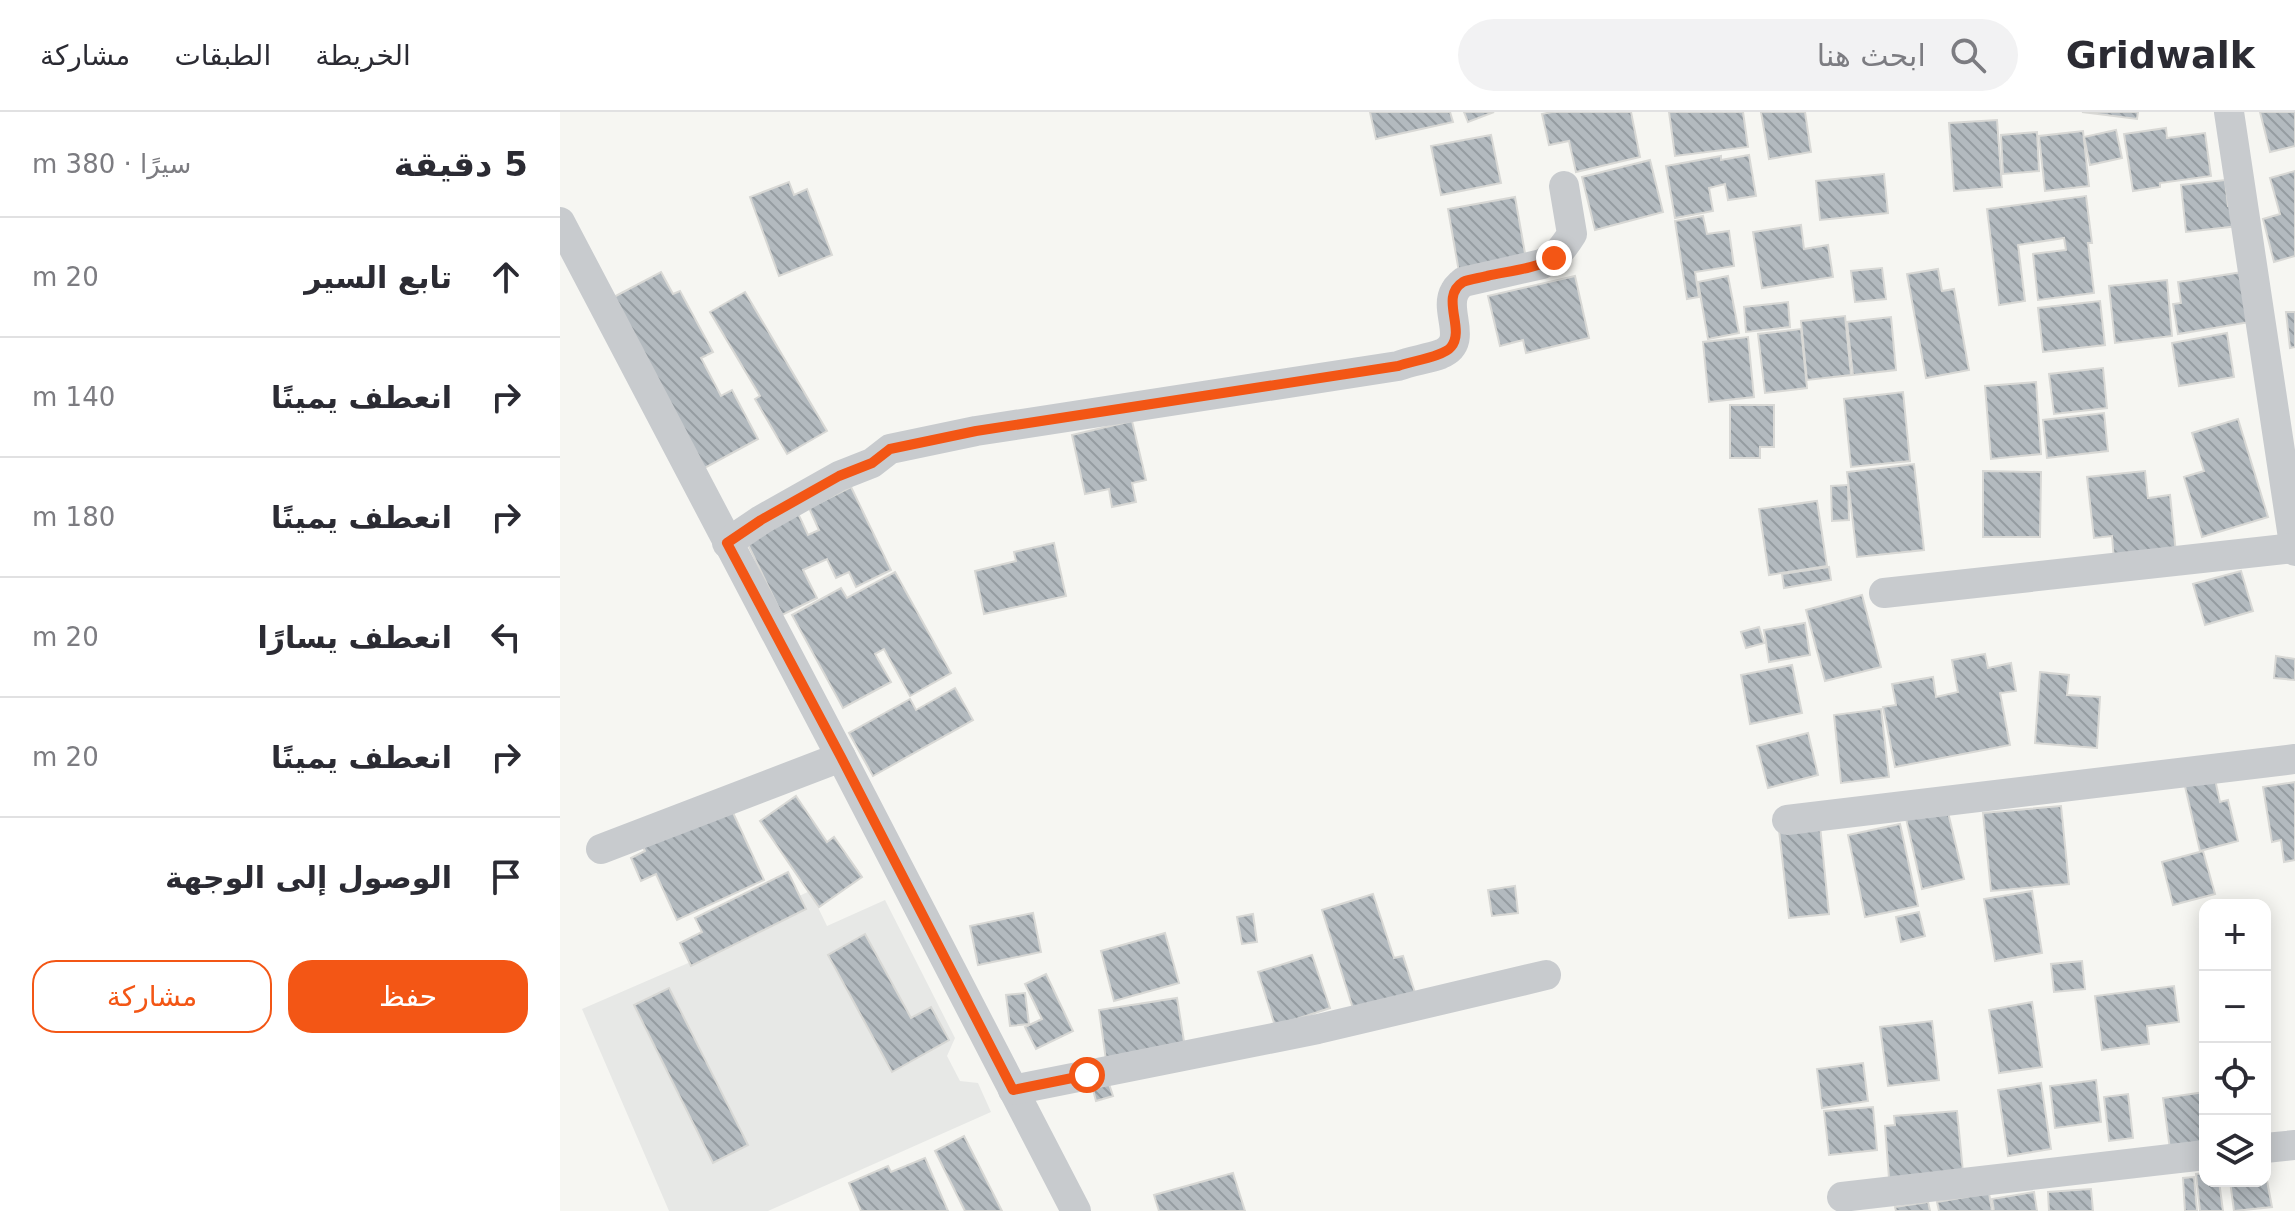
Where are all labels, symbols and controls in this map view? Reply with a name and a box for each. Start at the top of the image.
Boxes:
search box [1458,19,2018,91]
icon: search [1946,33,1990,77]
text: Gridwalk [2066,33,2255,77]
text: ابحث هنا [1817,38,1926,73]
text: مشاركة [40,39,130,72]
text: الطبقات [174,39,271,72]
text: الخريطة [315,39,411,72]
text: 5 دقيقة [394,144,528,184]
text: سيرًا · 380 m [32,149,191,179]
route end [1536,240,1572,276]
icon: ahead [484,255,528,299]
text: تابع السير [304,260,452,295]
text: 20 m [32,262,99,292]
icon: right [484,375,528,419]
text: انعطف يمينًا [271,380,452,415]
text: 140 m [32,382,115,412]
icon: right [484,495,528,539]
text: انعطف يمينًا [271,500,452,535]
text: 180 m [32,502,115,532]
icon: left [484,615,528,659]
text: انعطف يسارًا [258,620,452,655]
text: 20 m [32,622,99,652]
icon: right [484,735,528,779]
text: انعطف يمينًا [271,740,452,775]
text: 20 m [32,742,99,772]
icon: arrive [484,855,528,899]
text: الوصول إلى الوجهة [165,860,452,895]
map controls [2199,899,2271,1187]
button: + [2199,899,2271,971]
button: مشاركة [32,960,272,1033]
button: حفظ [288,960,528,1033]
button: − [2199,971,2271,1043]
button: locate [2199,1043,2271,1115]
route start [1069,1057,1105,1093]
button: layers [2199,1115,2271,1187]

